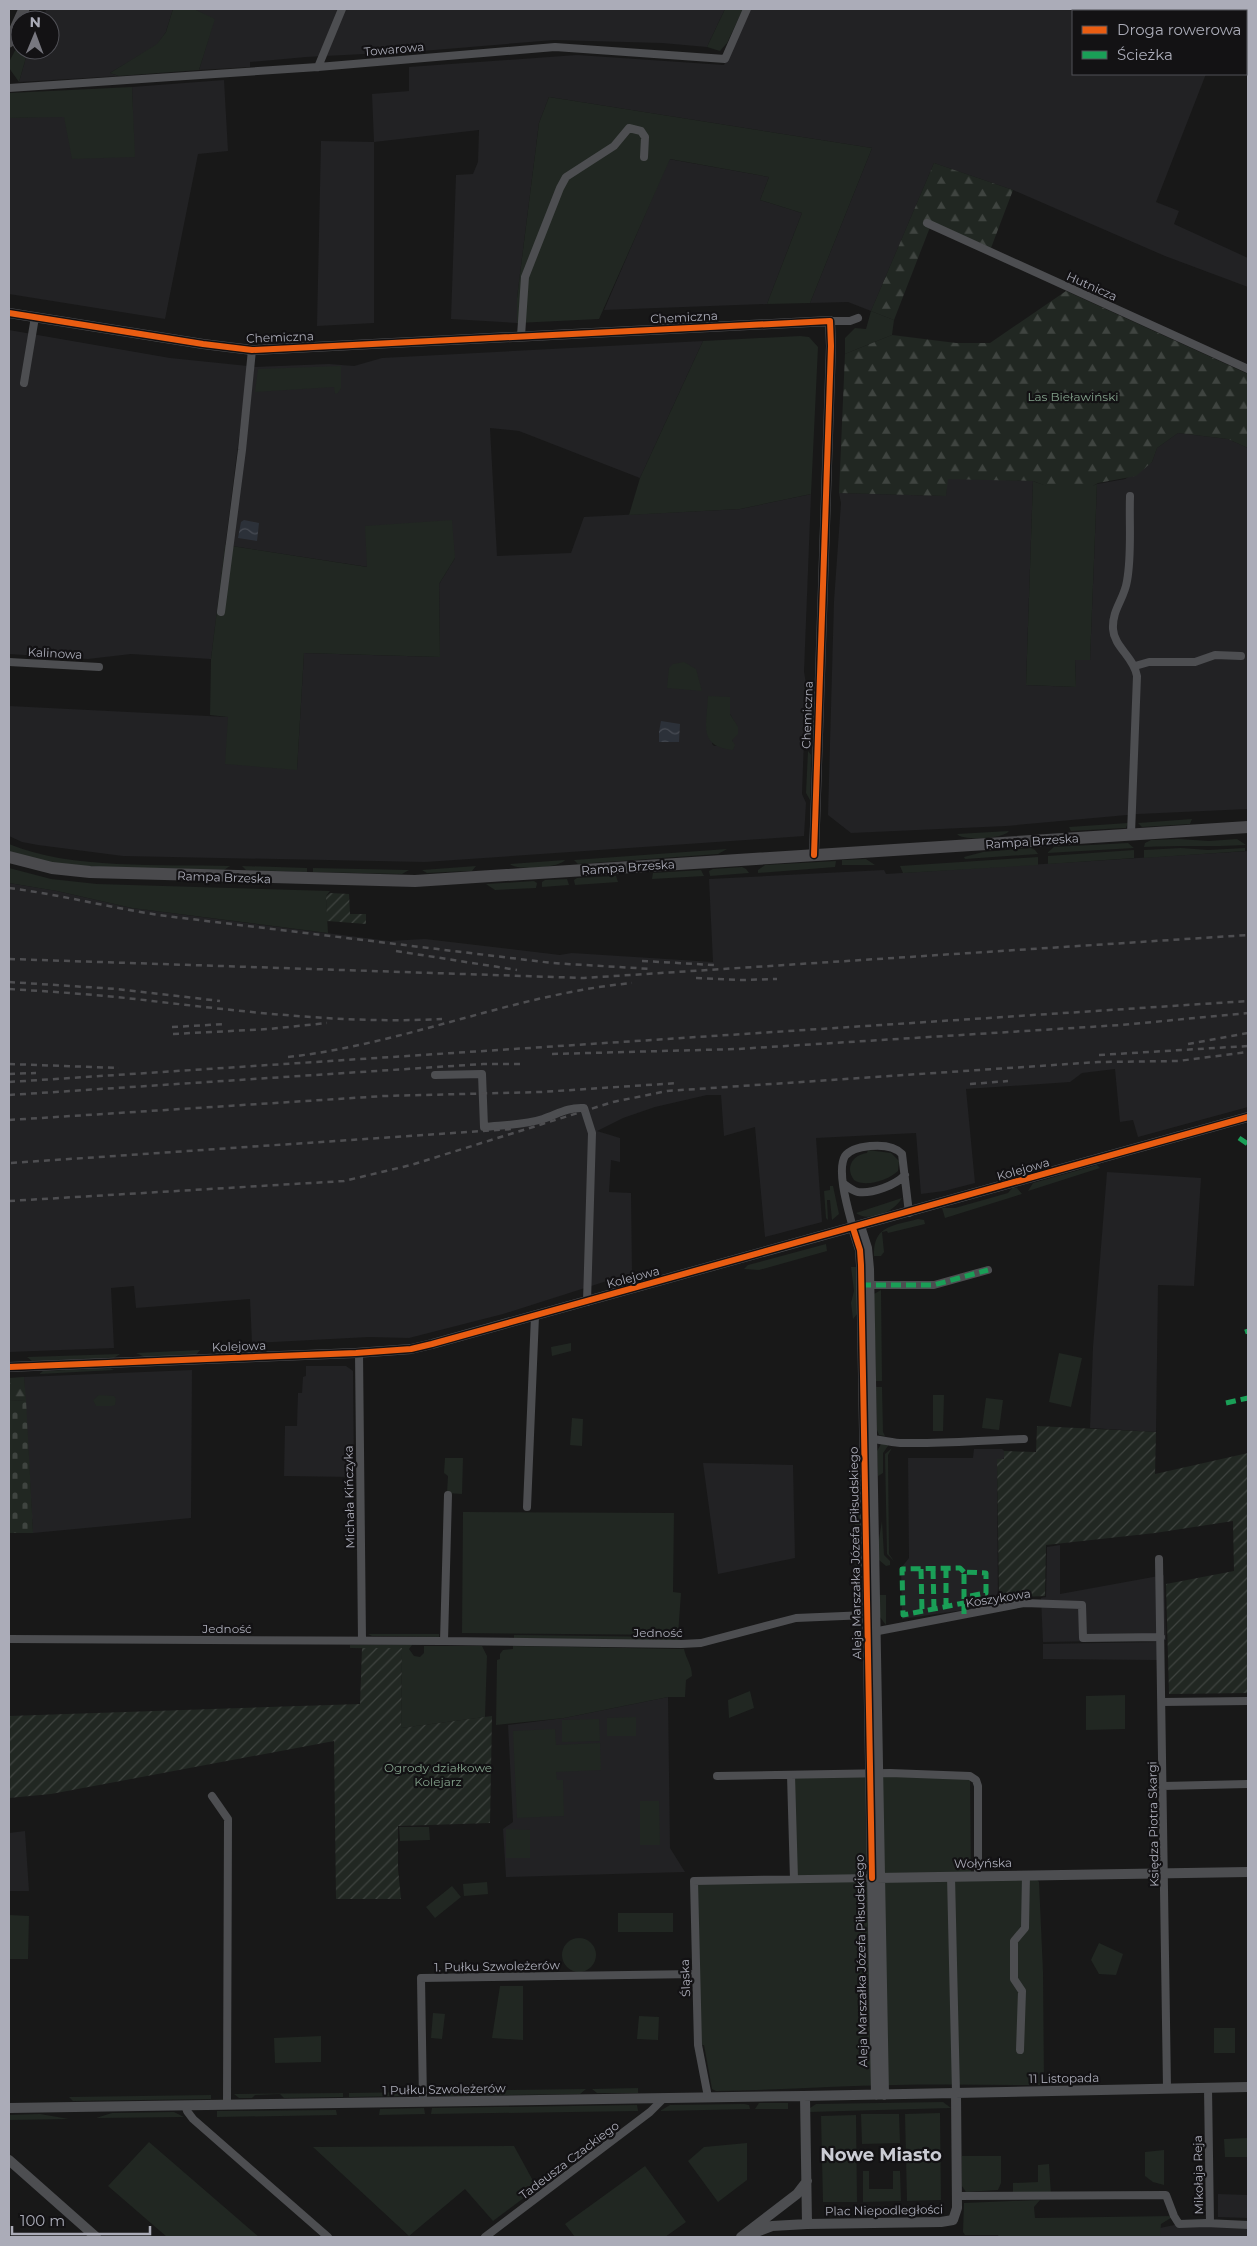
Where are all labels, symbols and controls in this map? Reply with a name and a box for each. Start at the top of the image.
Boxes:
north arrow [10,10,60,60]
legend [1072,10,1247,75]
text: N [29,13,41,31]
text: Droga rowerowa [1117,20,1241,39]
street label: Towarowa [363,39,425,59]
text: Ścieżka [1117,45,1173,64]
street label: Hutnicza [1064,268,1120,304]
street label: Chemiczna [650,308,718,326]
street label: Chemiczna [246,328,314,346]
park label: Las Bieławiński [1027,389,1119,404]
street label: Kalinowa [27,644,83,662]
street label: Chemiczna [798,681,816,749]
street label: Rampa Brzeska [985,830,1079,852]
street label: Rampa Brzeska [581,856,675,878]
street label: Rampa Brzeska [177,868,271,886]
street label: Kolejowa [995,1154,1051,1184]
street label: Kolejowa [605,1263,661,1291]
street label: Kolejowa [212,1338,266,1354]
street label: Michała Kińczyka [341,1445,357,1549]
street label: Aleja Marszałka Józefa Piłsudskiego [846,1446,864,1660]
street label: Koszykowa [964,1585,1032,1611]
street label: Jedność [201,1621,252,1636]
street label: Jedność [632,1625,683,1640]
park label: Ogrody działkowe Kolejarz [384,1760,492,1789]
street label: Księdza Piotra Skargi [1144,1761,1162,1887]
street label: Aleja Marszałka Józefa Piłsudskiego [852,1854,870,2068]
street label: Wołyńska [954,1855,1012,1871]
street label: 1. Pułku Szwoleżerów [434,1957,560,1975]
street label: Śląska [677,1959,693,1997]
street label: 11 Listopada [1029,2070,1099,2086]
street label: 1 Pułku Szwoleżerów [382,2080,506,2098]
street label: Tadeusza Czackiego [516,2118,622,2202]
street label: Mikołaja Reja [1190,2135,1206,2215]
district label: Nowe Miasto [820,2144,942,2166]
street label: Plac Niepodległości [825,2201,943,2219]
scale bar [12,2204,150,2236]
text: 100 m [20,2211,65,2230]

